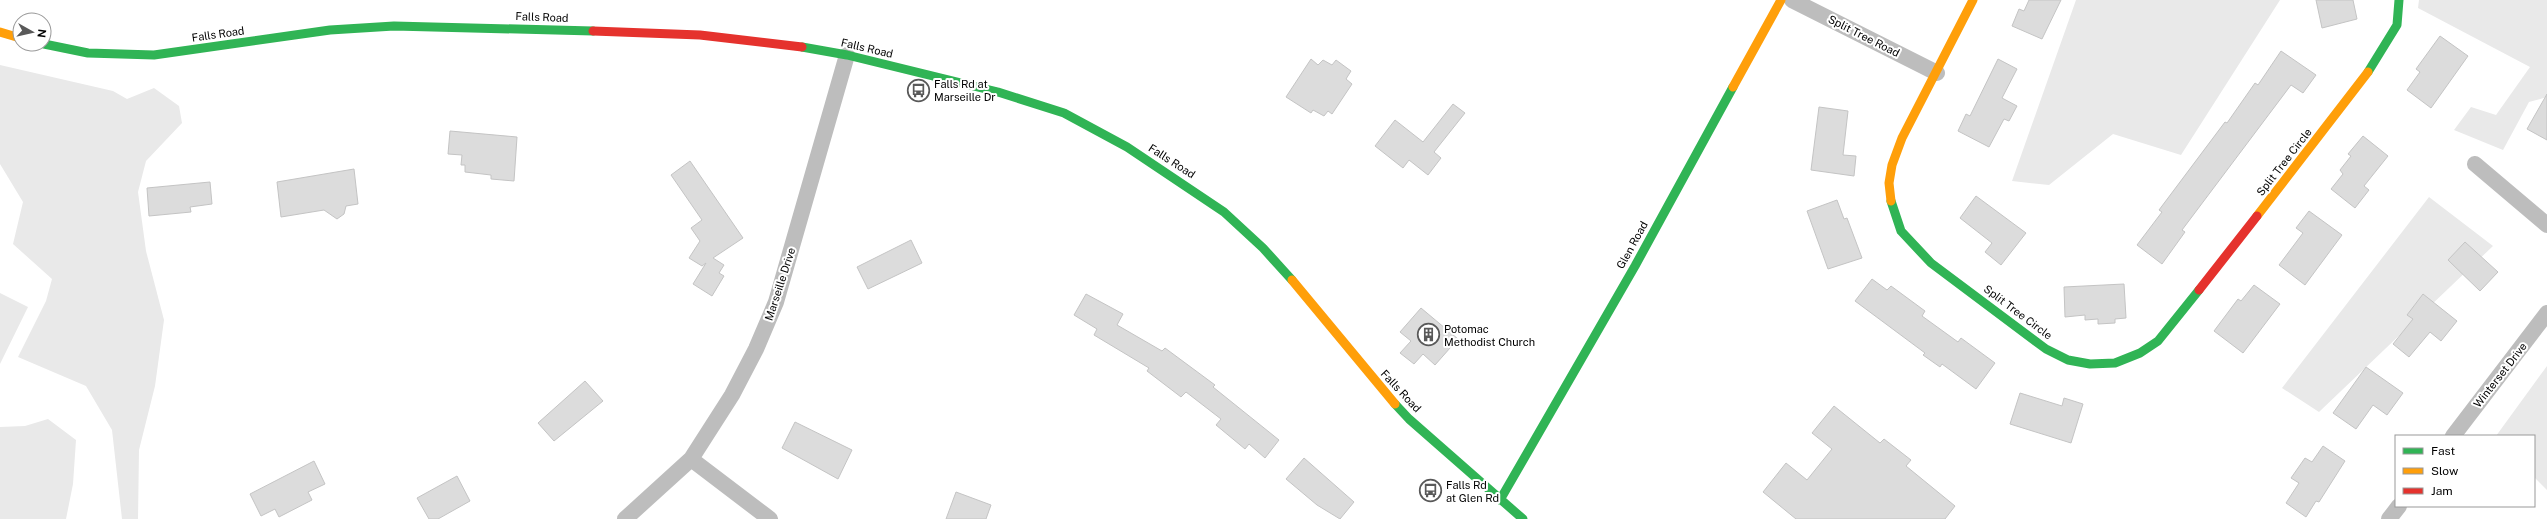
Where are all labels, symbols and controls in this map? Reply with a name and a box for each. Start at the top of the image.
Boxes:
street label: Falls Road [515,10,569,24]
north arrow [12,12,52,52]
street label: Split Tree Road [1826,13,1902,59]
street label: Falls Road [191,24,245,44]
text: N [35,28,48,38]
street label: Falls Road [840,36,894,60]
bus stop icon: Falls Rd at Marseille Dr [906,77,932,103]
place label: Falls Rd at Marseille Dr [934,78,996,103]
street label: Split Tree Circle [2254,126,2314,198]
street label: Falls Road [1146,142,1198,180]
street label: Glen Road [1614,219,1650,271]
street label: Marseille Drive [763,246,797,322]
street label: Split Tree Circle [1982,283,2054,341]
building icon: Potomac Methodist Church [1416,322,1442,348]
place label: Potomac Methodist Church [1444,323,1535,348]
street label: Winterset Drive [2471,340,2529,410]
street label: Falls Road [1379,367,1423,415]
legend [2395,435,2535,507]
text: Fast [2431,444,2456,458]
text: Slow [2431,464,2459,478]
bus stop icon: Falls Rd at Glen Rd [1418,478,1444,504]
place label: Falls Rd at Glen Rd [1446,479,1499,504]
text: Jam [2431,484,2453,498]

